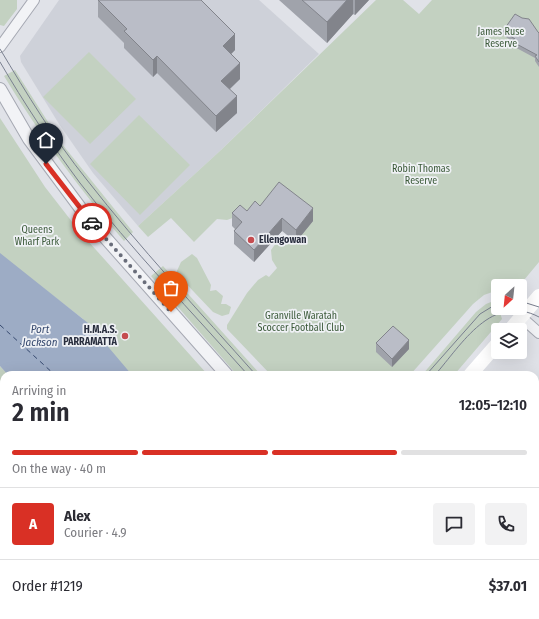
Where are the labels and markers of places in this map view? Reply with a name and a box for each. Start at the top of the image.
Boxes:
pin [29,123,63,164]
place label: Ellengowan [259,234,306,246]
marker: Ellengowan [246,235,256,245]
pin [154,271,188,312]
place label: H.M.A.S. PARRAMATTA [63,324,118,348]
marker: H.M.A.S. PARRAMATTA [120,331,130,341]

